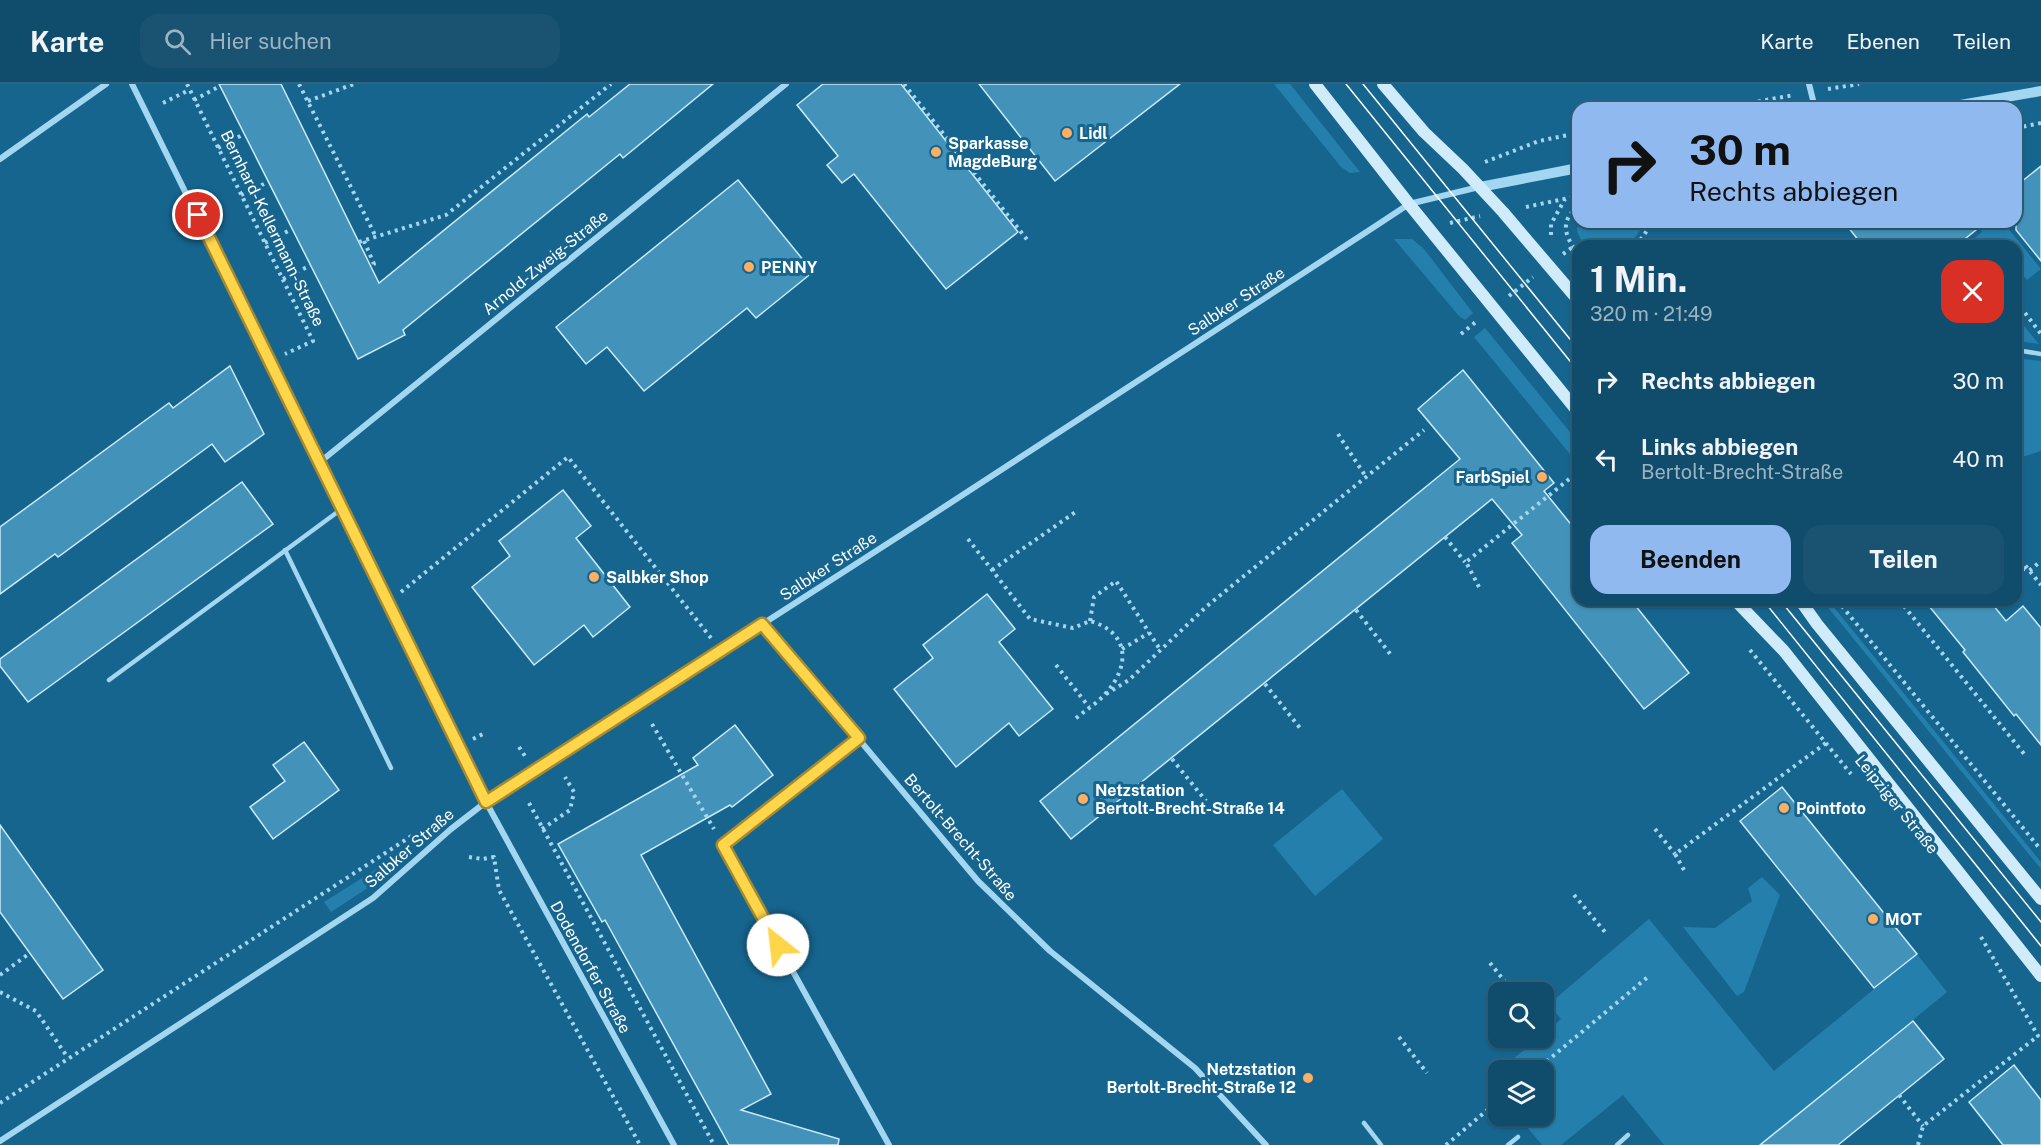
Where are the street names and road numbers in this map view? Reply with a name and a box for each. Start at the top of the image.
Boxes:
street label: Bernhard-Kellermann-Straße [217,127,328,329]
street label: Arnold-Zweig-Straße [479,206,612,319]
street label: Salbker Straße [1184,263,1288,340]
street label: Salbker Straße [776,528,880,605]
street label: Leipziger Straße [1851,751,1942,858]
street label: Bertolt-Brecht-Straße [900,770,1021,905]
street label: Salbker Straße [361,805,458,892]
street label: Dodendorfer Straße [546,898,635,1037]

